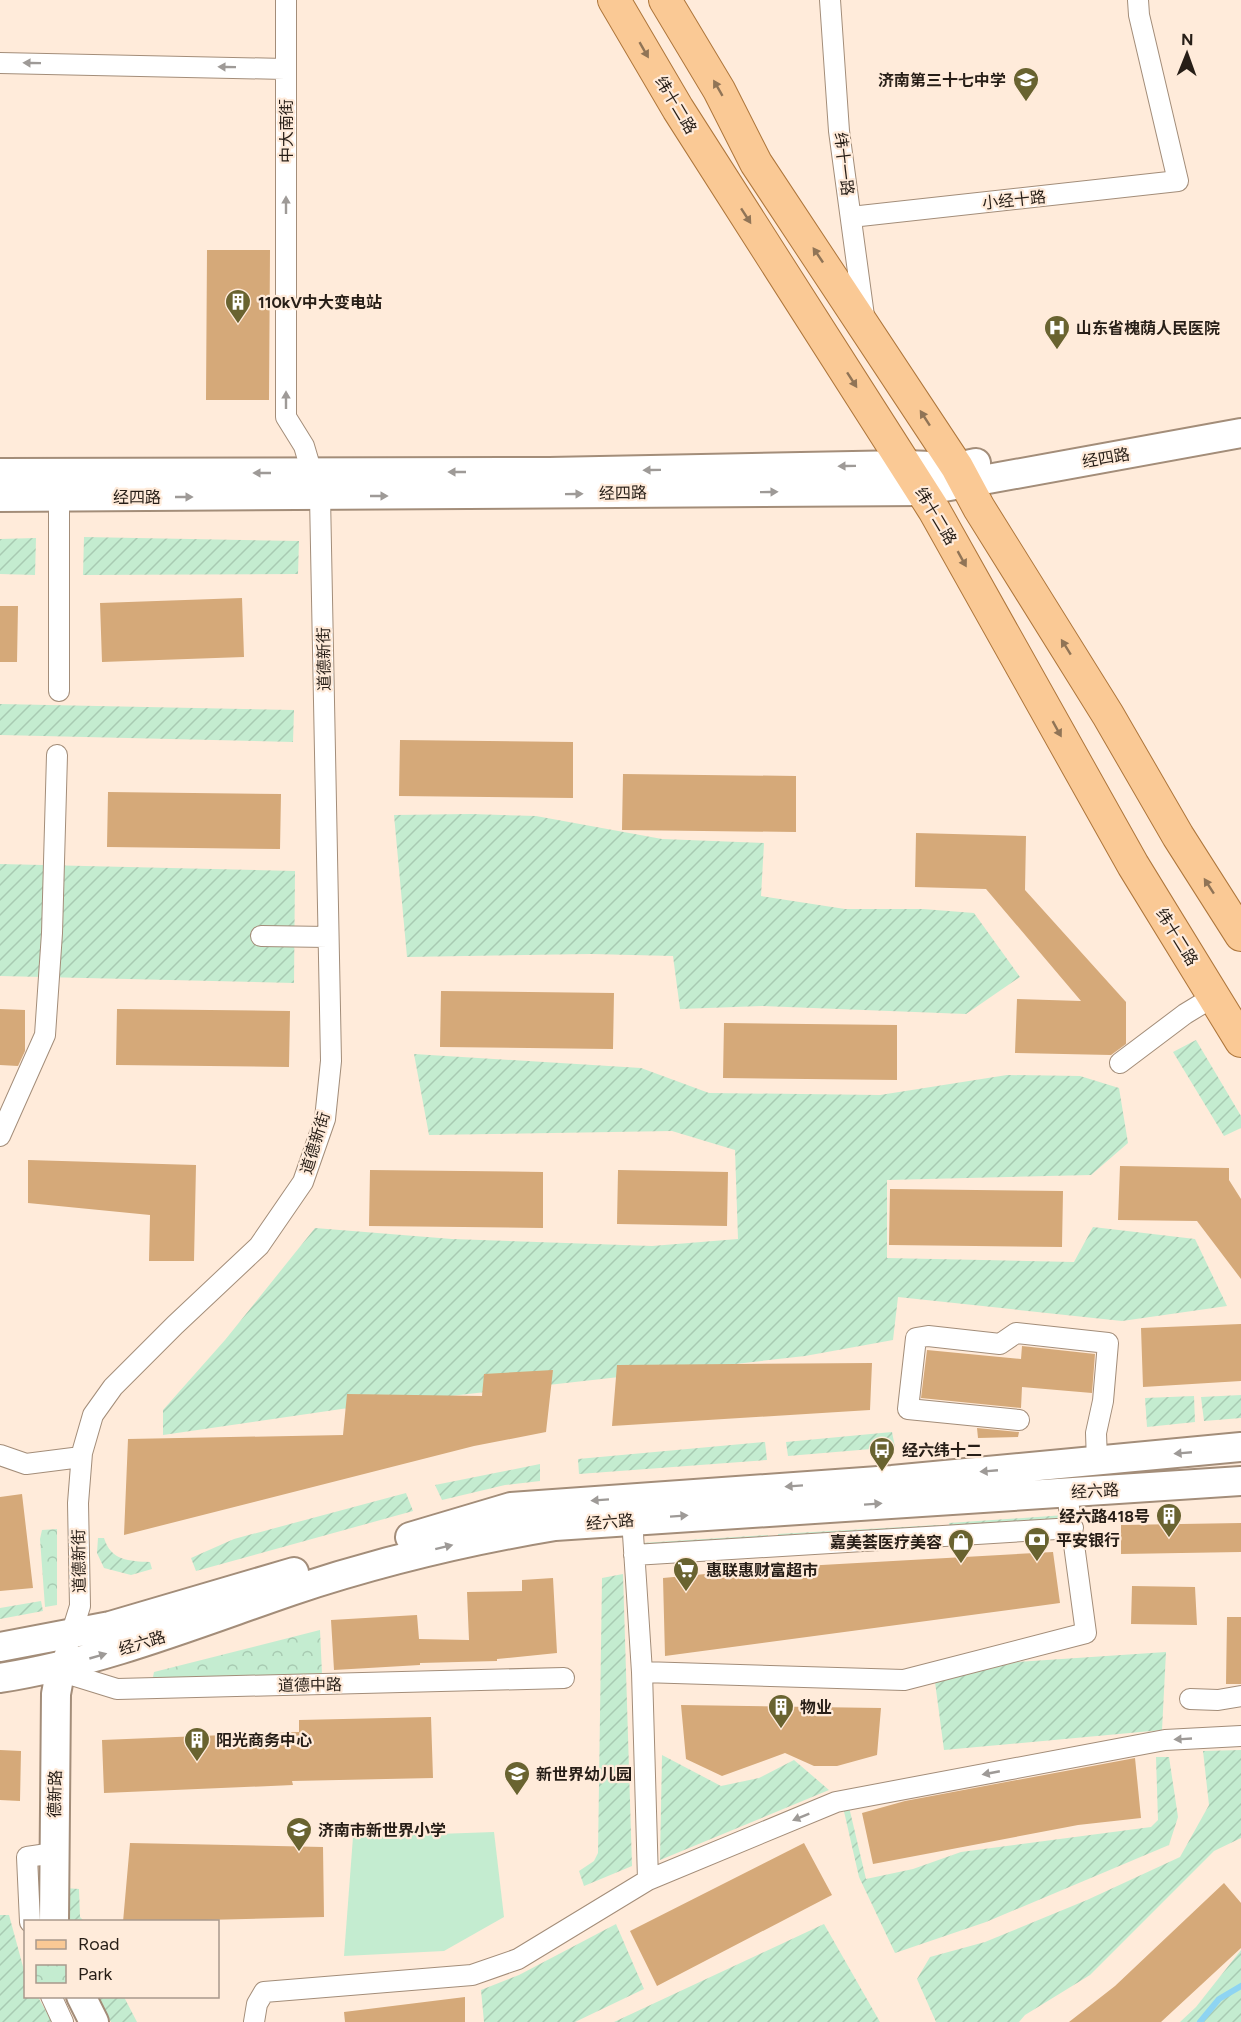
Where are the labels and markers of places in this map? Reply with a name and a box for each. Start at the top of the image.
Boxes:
school or university icon: 济南第三十七中学 [1011,65,1041,103]
place label: 济南第三十七中学 [878,71,1006,90]
building icon: 110kV中大变电站 [223,287,253,325]
place label: 110kV中大变电站 [258,293,382,312]
hospital icon: 山东省槐荫人民医院 [1042,313,1072,351]
place label: 山东省槐荫人民医院 [1076,319,1220,338]
bus stop icon: 经六纬十二 [867,1435,897,1473]
place label: 经六纬十二 [902,1441,982,1460]
building icon: 经六路418号 [1154,1501,1184,1539]
place label: 经六路418号 [1059,1507,1150,1526]
bank icon: 平安银行 [1022,1525,1052,1563]
shop icon: 嘉美荟医疗美容 [946,1527,976,1565]
place label: 平安银行 [1056,1531,1120,1550]
place label: 嘉美荟医疗美容 [830,1533,942,1552]
supermarket icon: 惠联惠财富超市 [671,1555,701,1593]
place label: 惠联惠财富超市 [706,1561,818,1580]
building icon: 物业 [766,1692,796,1730]
place label: 物业 [800,1698,832,1717]
building icon: 阳光商务中心 [182,1725,212,1763]
place label: 阳光商务中心 [216,1731,312,1750]
school or university icon: 新世界幼儿园 [502,1759,532,1797]
place label: 新世界幼儿园 [536,1765,632,1784]
school or university icon: 济南市新世界小学 [284,1815,314,1853]
place label: 济南市新世界小学 [318,1821,446,1840]

